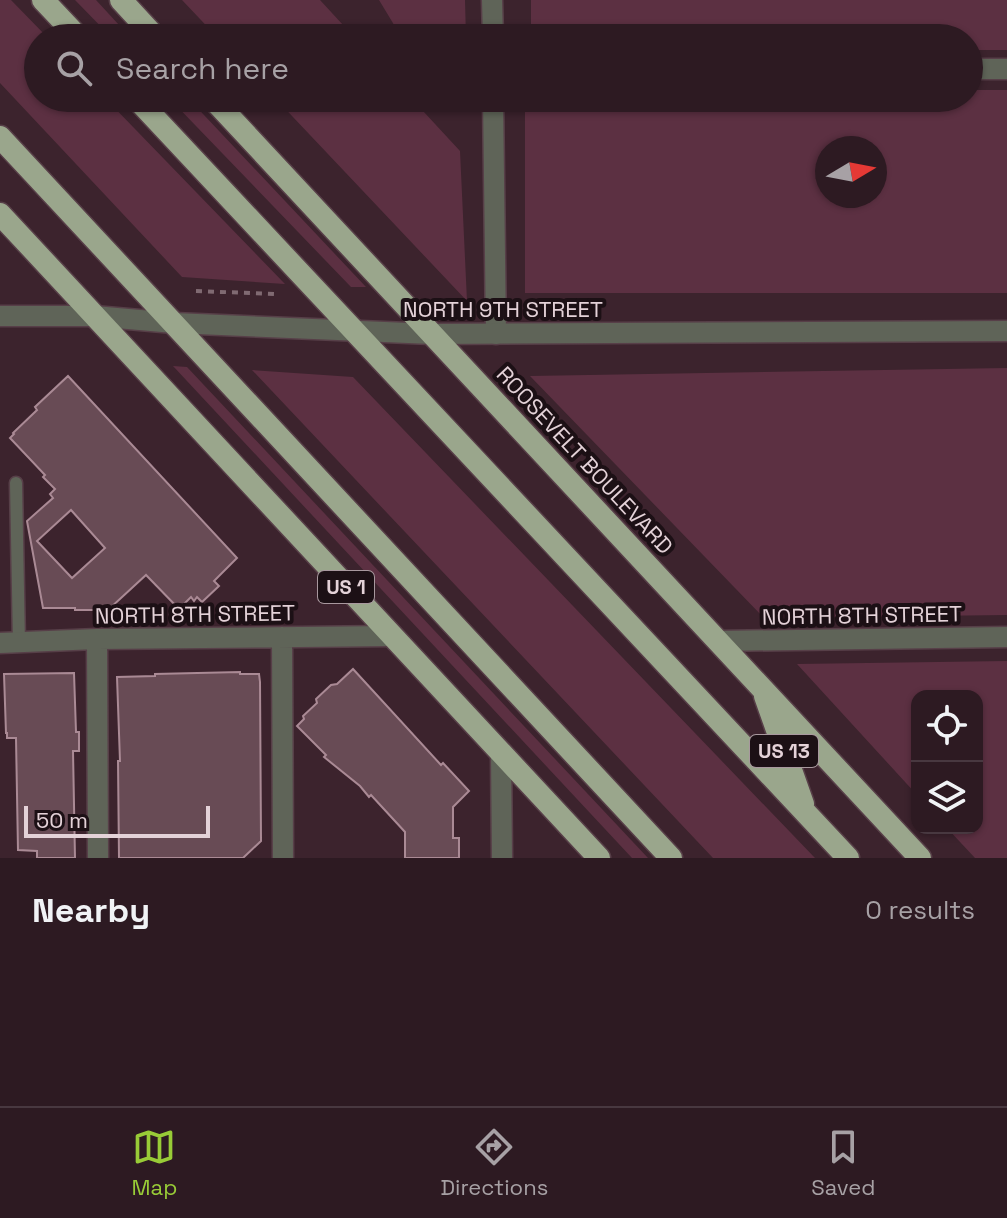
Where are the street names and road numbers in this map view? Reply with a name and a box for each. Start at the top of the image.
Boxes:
street label: NORTH 9TH STREET [403,295,603,323]
street label: ROOSEVELT BOULEVARD [491,360,679,560]
road number: US 1 [318,571,374,603]
street label: NORTH 8TH STREET [95,598,295,630]
street label: NORTH 8TH STREET [762,599,962,631]
road number: US 13 [750,735,818,767]

